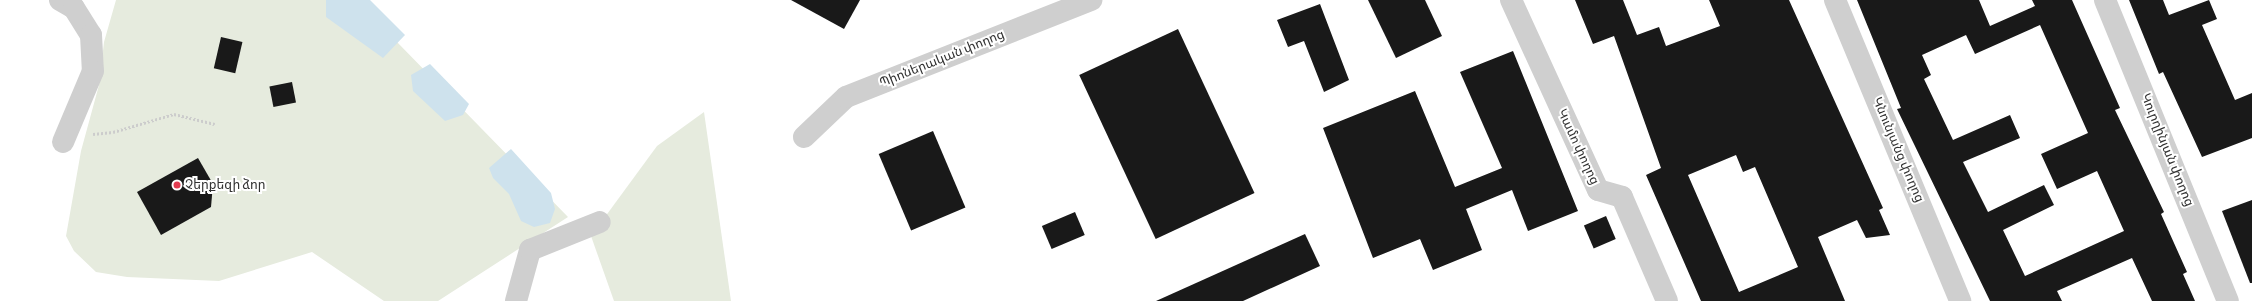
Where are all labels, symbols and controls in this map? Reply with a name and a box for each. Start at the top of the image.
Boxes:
street label: Պիոներական փողոց [877,27,1007,91]
street label: Կուրղինյան փողոց [2137,91,2197,209]
street label: Կնունյանց փողոց [1869,95,1927,205]
street label: Կամո փողոց [1554,107,1602,187]
place label: Չերքեզի ձոր [185,177,266,193]
marker: Չերքեզի ձոր [172,180,182,190]

